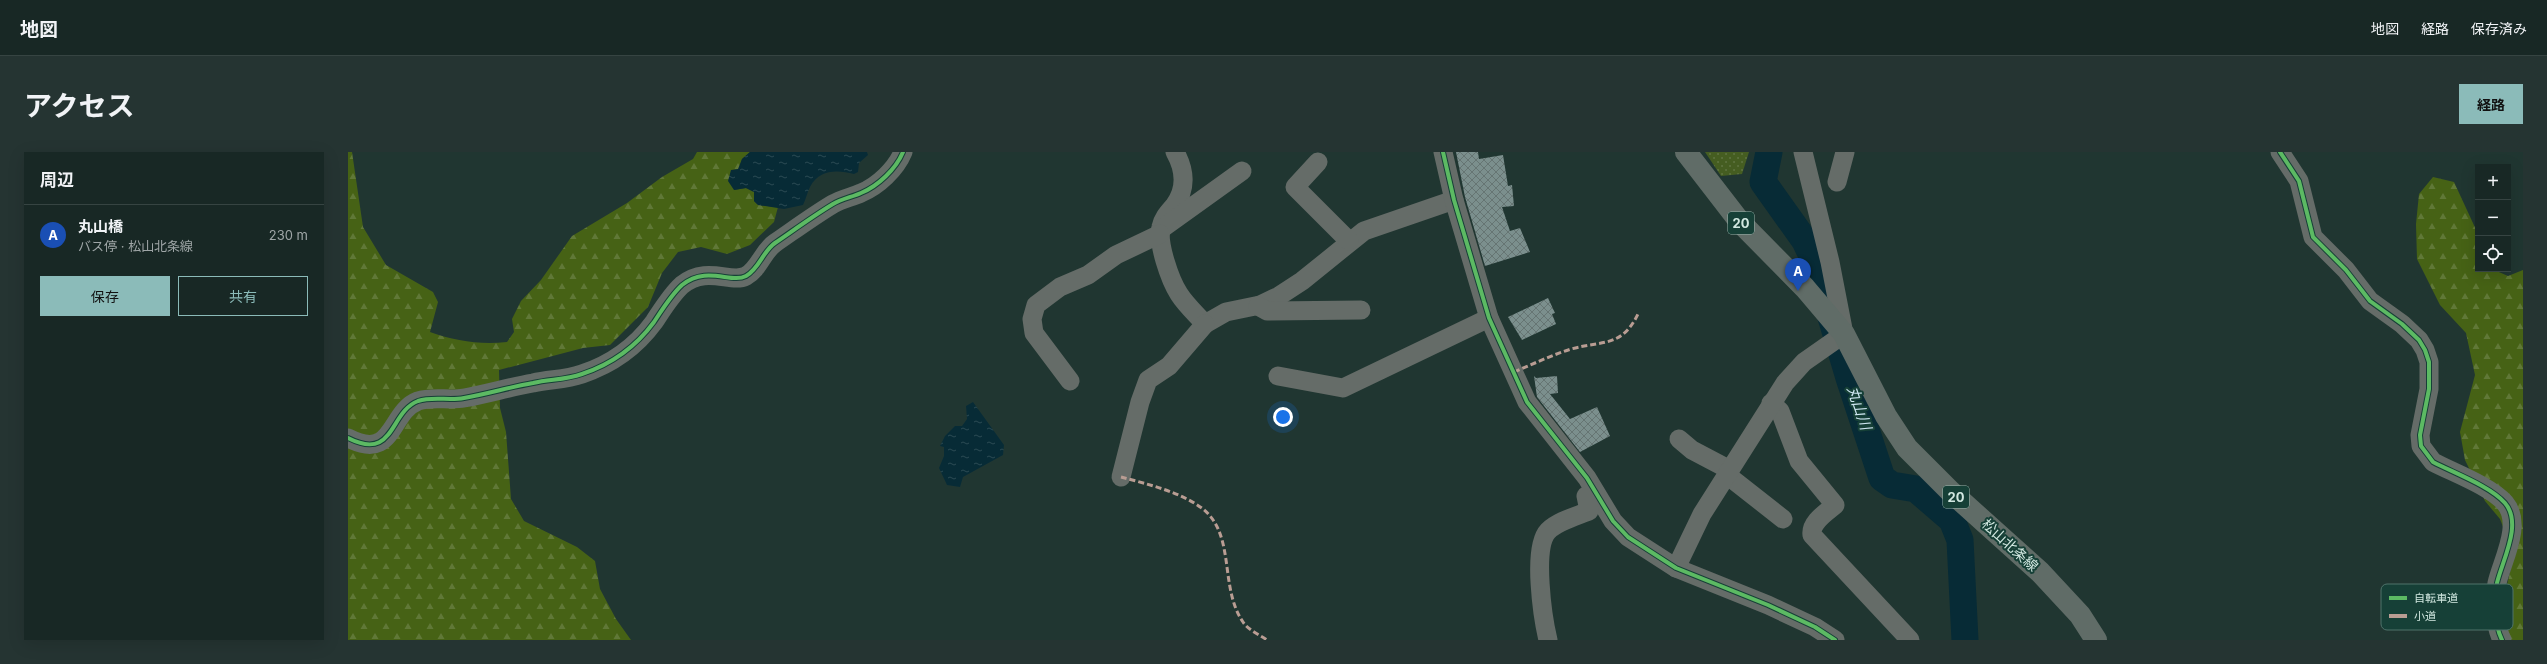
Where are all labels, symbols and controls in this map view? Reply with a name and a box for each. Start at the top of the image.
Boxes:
text: 地図 [20,18,58,41]
text: 地図 [2371,20,2399,37]
text: 経路 [2421,20,2449,37]
text: 保存済み [2471,20,2527,37]
button: 経路 [2459,84,2523,124]
text: アクセス [24,89,135,123]
map controls [2475,164,2511,272]
button: + [2475,164,2511,200]
text: 周辺 [40,170,74,190]
button: − [2475,200,2511,236]
road number: 20 [1728,212,1754,234]
text: 丸山橋 [78,217,123,236]
text: A [48,227,58,243]
text: 230 m [269,227,308,243]
button: locate [2475,236,2511,272]
text: バス停 · 松山北条線 [78,238,193,254]
pin: A [1785,258,1811,291]
button: 保存 [40,276,170,316]
button: 共有 [178,276,308,316]
water label: 丸山川 [1843,383,1876,434]
your location [1273,407,1293,427]
road number: 20 [1943,486,1969,508]
street label: 松山北条線 [1979,515,2042,574]
legend [2381,584,2513,630]
text: 自転車道 [2414,591,2458,605]
text: 小道 [2414,609,2436,623]

